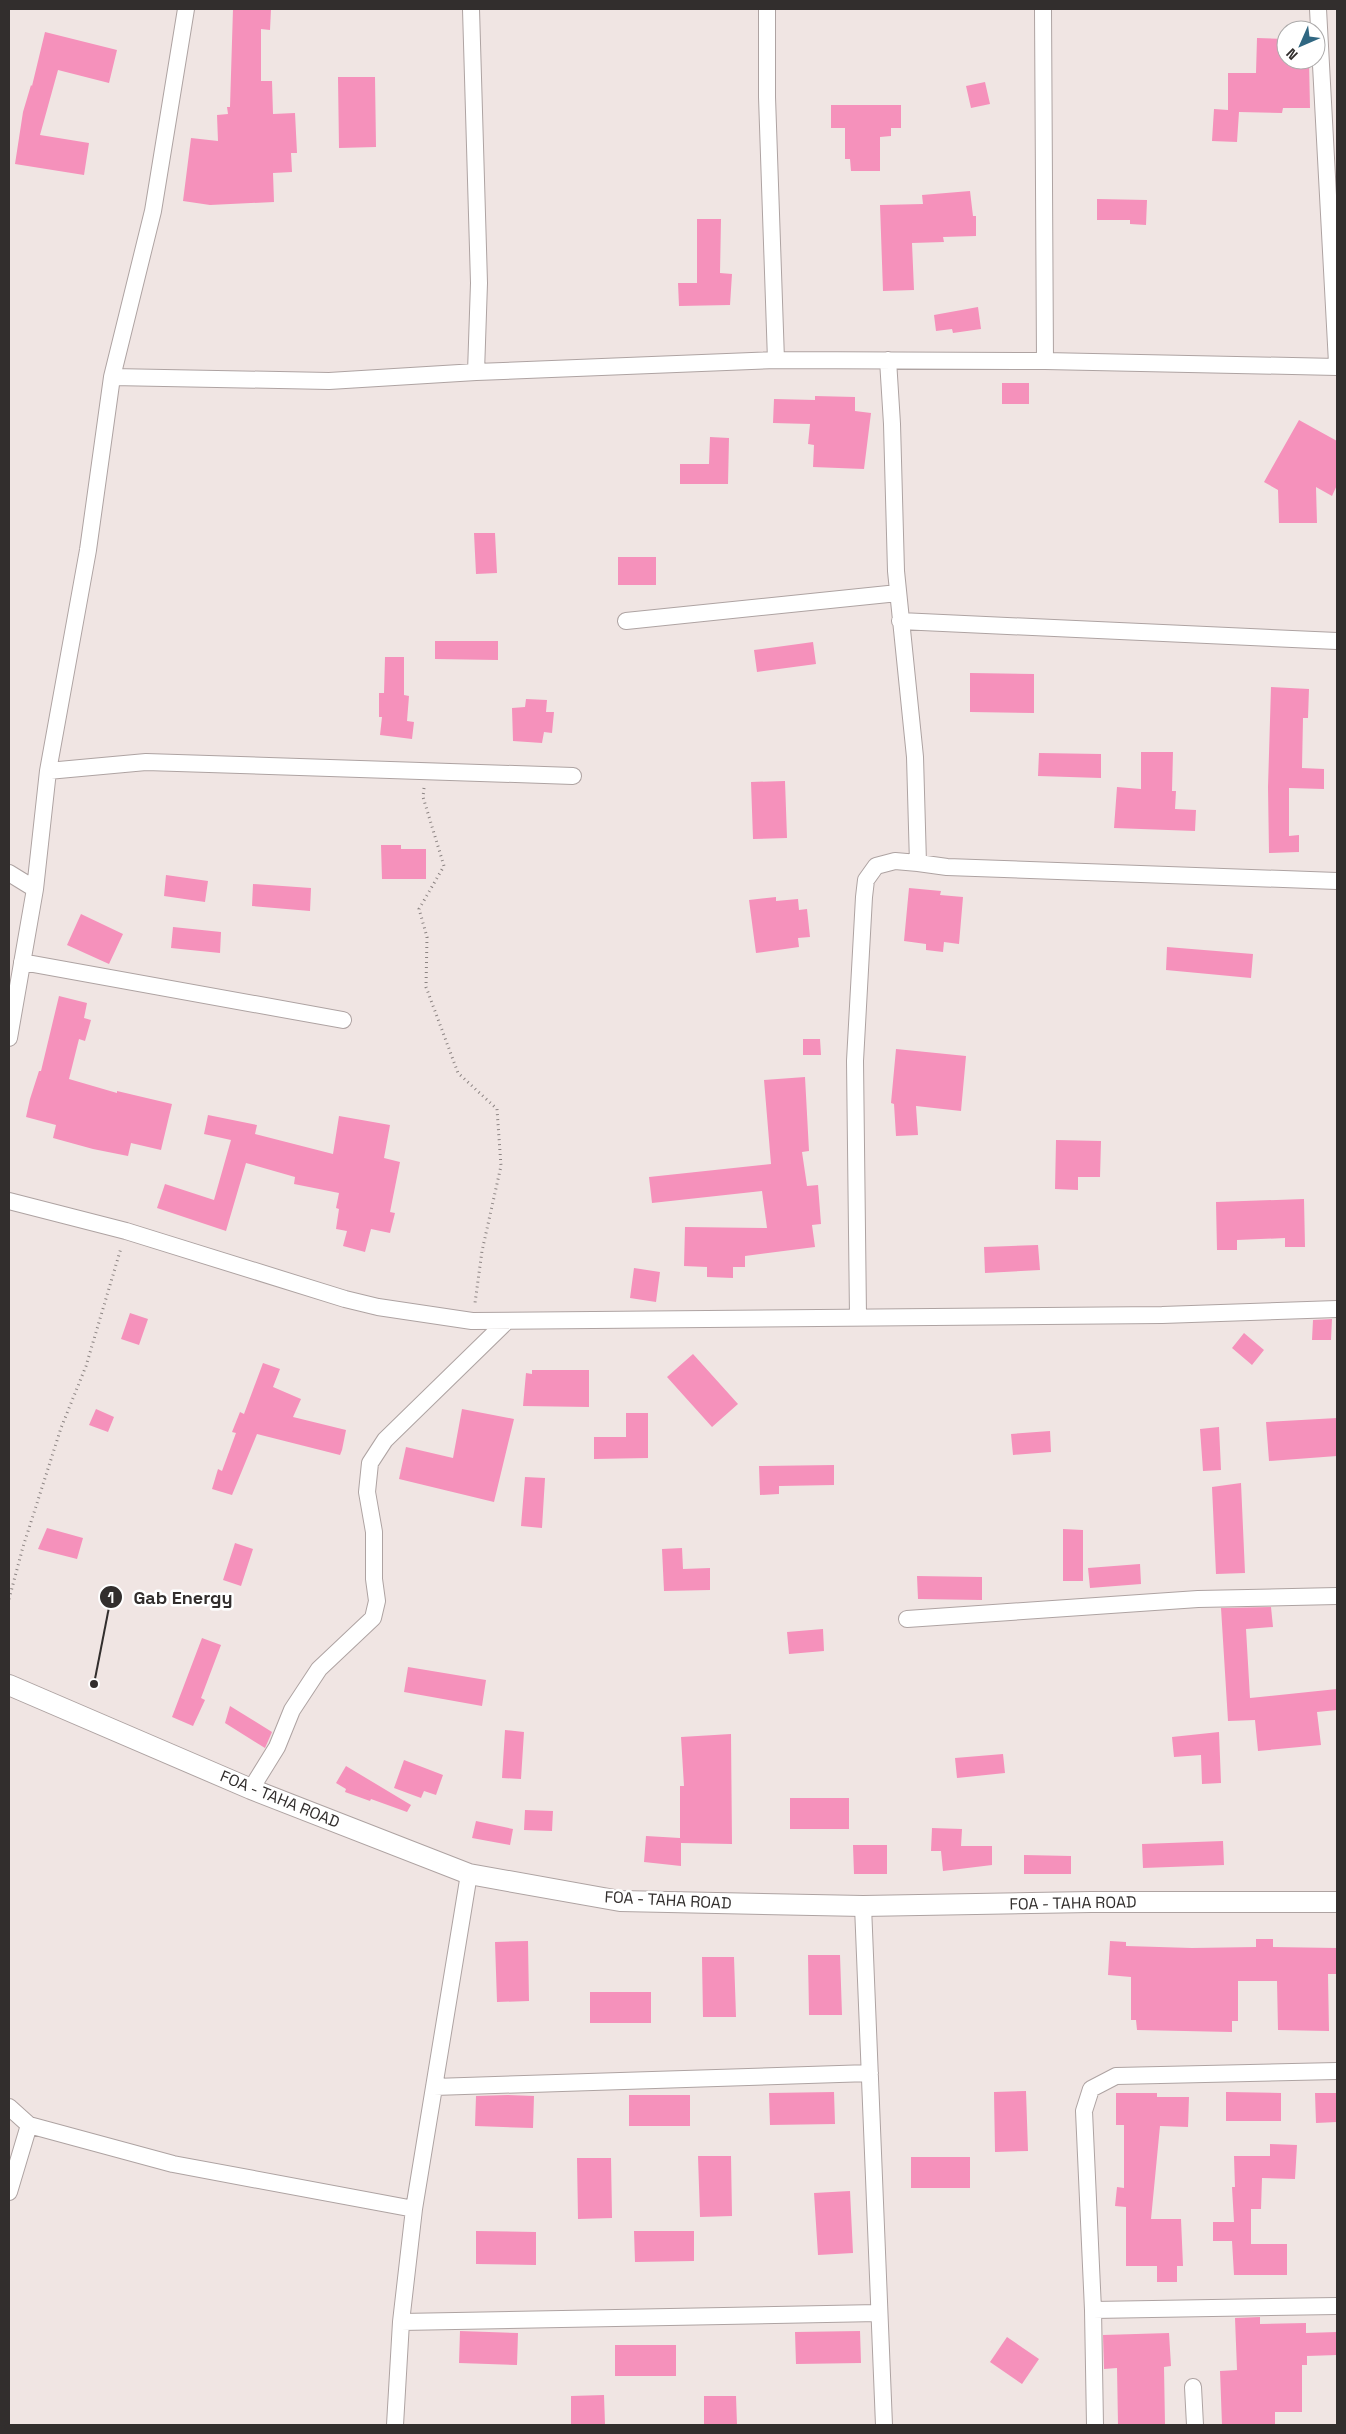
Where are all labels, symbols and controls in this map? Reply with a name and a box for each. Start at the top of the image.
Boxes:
north arrow [1276,20,1326,70]
text: N [1282,45,1301,64]
callout: Gab Energy [98,1581,243,1614]
text: Gab Energy [133,1586,233,1609]
text: 1 [108,1588,114,1607]
street label: FOA - TAHA ROAD [217,1765,343,1833]
street label: FOA - TAHA ROAD [604,1886,732,1914]
street label: FOA - TAHA ROAD [1009,1891,1137,1915]

